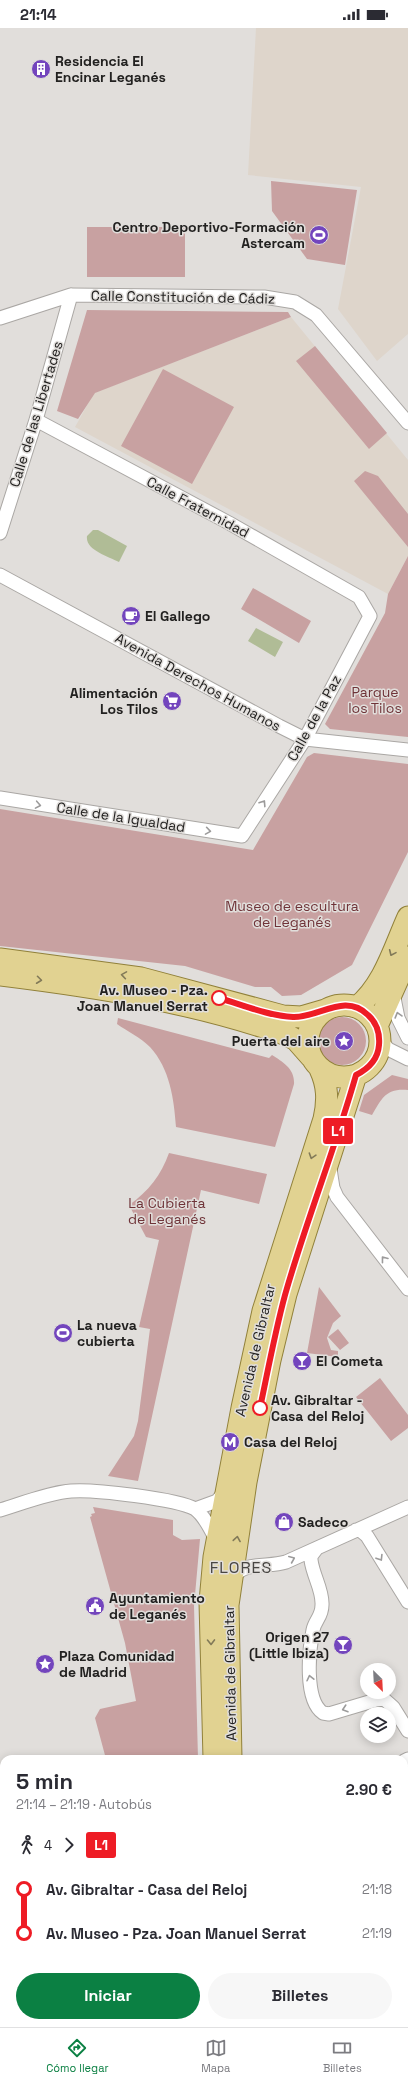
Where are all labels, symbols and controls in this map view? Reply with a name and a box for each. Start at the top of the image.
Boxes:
text: 21:14 [20,5,56,24]
place label: Residencia El Encinar Leganés [55,52,166,86]
building icon: Residencia El Encinar Leganés [30,58,52,80]
place label: Centro Deportivo-Formación Astercam [112,218,305,252]
sports icon: Centro Deportivo-Formación Astercam [308,224,330,246]
street label: Calle Constitución de Cádiz [91,286,275,308]
street label: Calle de las Libertades [5,339,67,489]
street label: Calle Fraternidad [144,472,252,542]
cafe icon: El Gallego [120,605,142,627]
place label: El Gallego [145,607,210,625]
street label: Avenida Derechos Humanos [112,629,284,735]
street label: Calle de la Paz [283,672,345,764]
park label: Parque los Tilos [348,683,402,717]
place label: Alimentación Los Tilos [70,684,158,718]
supermarket icon: Alimentación Los Tilos [161,690,183,712]
street label: Calle de la Igualdad [55,798,187,836]
one-way arrow [35,800,42,808]
one-way arrow [258,800,266,807]
one-way arrow [205,826,212,835]
park label: Museo de escultura de Leganés [225,897,359,931]
one-way arrow [389,948,397,956]
one-way arrow [121,971,127,980]
one-way arrow [36,975,42,984]
place label: Av. Museo - Pza. Joan Manuel Serrat [77,981,208,1015]
marker: Av. Museo - Pza. Joan Manuel Serrat [211,990,227,1006]
one-way arrow [394,1012,403,1019]
place icon: Puerta del aire [333,1030,355,1052]
place label: Puerta del aire [232,1032,330,1050]
line badge: L1 [320,1118,356,1144]
text: L1 [331,1122,345,1140]
one-way arrow [308,1152,317,1159]
park label: La Cubierta de Leganés [128,1194,206,1228]
one-way arrow [382,1256,389,1263]
street label: Avenida de Gibraltar [231,1282,279,1418]
place label: La nueva cubierta [77,1316,137,1350]
sports icon: La nueva cubierta [52,1322,74,1344]
bar icon: El Cometa [291,1350,313,1372]
place label: El Cometa [316,1352,383,1370]
place label: Av. Gibraltar - Casa del Reloj [271,1391,364,1425]
marker: Av. Gibraltar - Casa del Reloj [252,1400,268,1416]
metro station icon: Casa del Reloj [219,1431,241,1453]
place label: Casa del Reloj [244,1433,337,1451]
shop icon: Sadeco [273,1511,295,1533]
place label: Sadeco [298,1513,348,1531]
one-way arrow [232,1536,241,1542]
one-way arrow [376,1554,383,1561]
one-way arrow [289,1556,296,1564]
district label: FLORES [210,1557,272,1578]
place label: Ayuntamiento de Leganés [109,1589,205,1623]
public building icon: Ayuntamiento de Leganés [84,1595,106,1617]
street label: Avenida de Gibraltar [220,1605,240,1741]
place label: Origen 27 (Little Ibiza) [249,1628,329,1662]
bar icon: Origen 27 (Little Ibiza) [332,1634,354,1656]
one-way arrow [207,1639,215,1645]
place label: Plaza Comunidad de Madrid [59,1647,174,1681]
place icon: Plaza Comunidad de Madrid [34,1653,56,1675]
north arrow [360,1663,396,1699]
map controls [360,1663,396,1743]
one-way arrow [306,1674,314,1681]
one-way arrow [342,1704,349,1713]
button: layers [360,1707,396,1743]
text: 5 min [16,1767,73,1795]
text: 2.90 € [346,1780,392,1799]
text: 21:14 – 21:19 · Autobús [16,1796,152,1813]
icon: walk [16,1834,38,1856]
icon: forward [58,1834,80,1856]
text: L1 [94,1836,108,1854]
text: 4 [44,1837,52,1854]
text: Av. Gibraltar - Casa del Reloj [46,1880,247,1899]
text: 21:18 [362,1881,392,1898]
text: Av. Museo - Pza. Joan Manuel Serrat [46,1924,306,1943]
text: 21:19 [362,1925,392,1942]
button: Iniciar [16,1973,200,2019]
button: Billetes [208,1973,392,2019]
tab: Cómo llegar [46,2037,109,2075]
tab: Mapa [201,2037,230,2075]
tab: Billetes [323,2037,362,2075]

